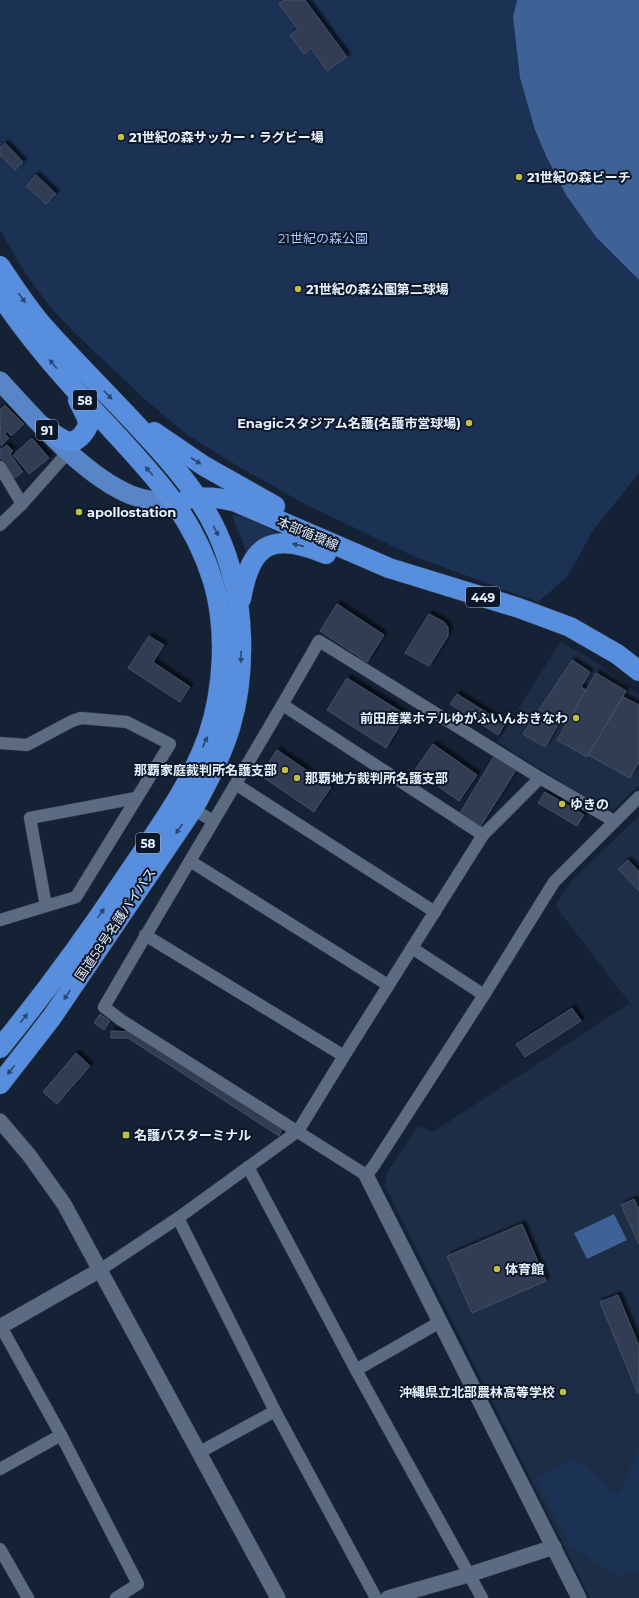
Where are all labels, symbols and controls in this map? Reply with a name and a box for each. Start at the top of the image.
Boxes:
place label: 21世紀の森サッカー・ラグビー場 [129,129,324,145]
marker: 21世紀の森サッカー・ラグビー場 [116,132,126,142]
place label: 21世紀の森ビーチ [527,169,631,185]
marker: 21世紀の森ビーチ [514,172,524,182]
park label: 21世紀の森公園 [278,230,368,246]
place label: 21世紀の森公園第二球場 [306,281,449,297]
marker: 21世紀の森公園第二球場 [293,284,303,294]
one-way arrow [18,293,26,304]
one-way arrow [49,359,57,369]
road number: 58 [73,390,97,410]
one-way arrow [104,390,113,400]
place label: Enagicスタジアム名護(名護市営球場) [237,415,461,431]
marker: Enagicスタジアム名護(名護市営球場) [464,418,474,428]
road number: 91 [36,420,58,440]
one-way arrow [191,457,201,465]
one-way arrow [145,467,154,476]
place label: apollostation [87,504,176,520]
marker: apollostation [74,507,84,517]
street label: 本部循環線 [275,513,341,553]
one-way arrow [213,525,219,537]
one-way arrow [292,541,304,547]
road number: 449 [466,587,500,607]
one-way arrow [238,651,245,663]
place label: 前田産業ホテルゆがふいんおきなわ [360,710,568,726]
marker: 前田産業ホテルゆがふいんおきなわ [571,713,581,723]
one-way arrow [202,737,208,748]
place label: 那覇家庭裁判所名護支部 [134,762,277,778]
marker: 那覇家庭裁判所名護支部 [280,765,290,775]
place label: 那覇地方裁判所名護支部 [305,770,448,786]
marker: 那覇地方裁判所名護支部 [292,773,302,783]
place label: ゆきの [570,796,609,812]
marker: ゆきの [557,799,567,809]
one-way arrow [175,824,183,834]
road number: 58 [136,833,160,853]
street label: 国道58号名護バイパス [71,865,159,983]
one-way arrow [97,907,105,918]
one-way arrow [63,990,71,1000]
one-way arrow [20,1012,29,1023]
one-way arrow [7,1065,16,1076]
place label: 名護バスターミナル [134,1127,251,1143]
marker: 名護バスターミナル [121,1130,131,1140]
place label: 体育館 [505,1261,544,1277]
marker: 体育館 [492,1264,502,1274]
place label: 沖縄県立北部農林高等学校 [399,1384,555,1400]
marker: 沖縄県立北部農林高等学校 [558,1387,568,1397]

